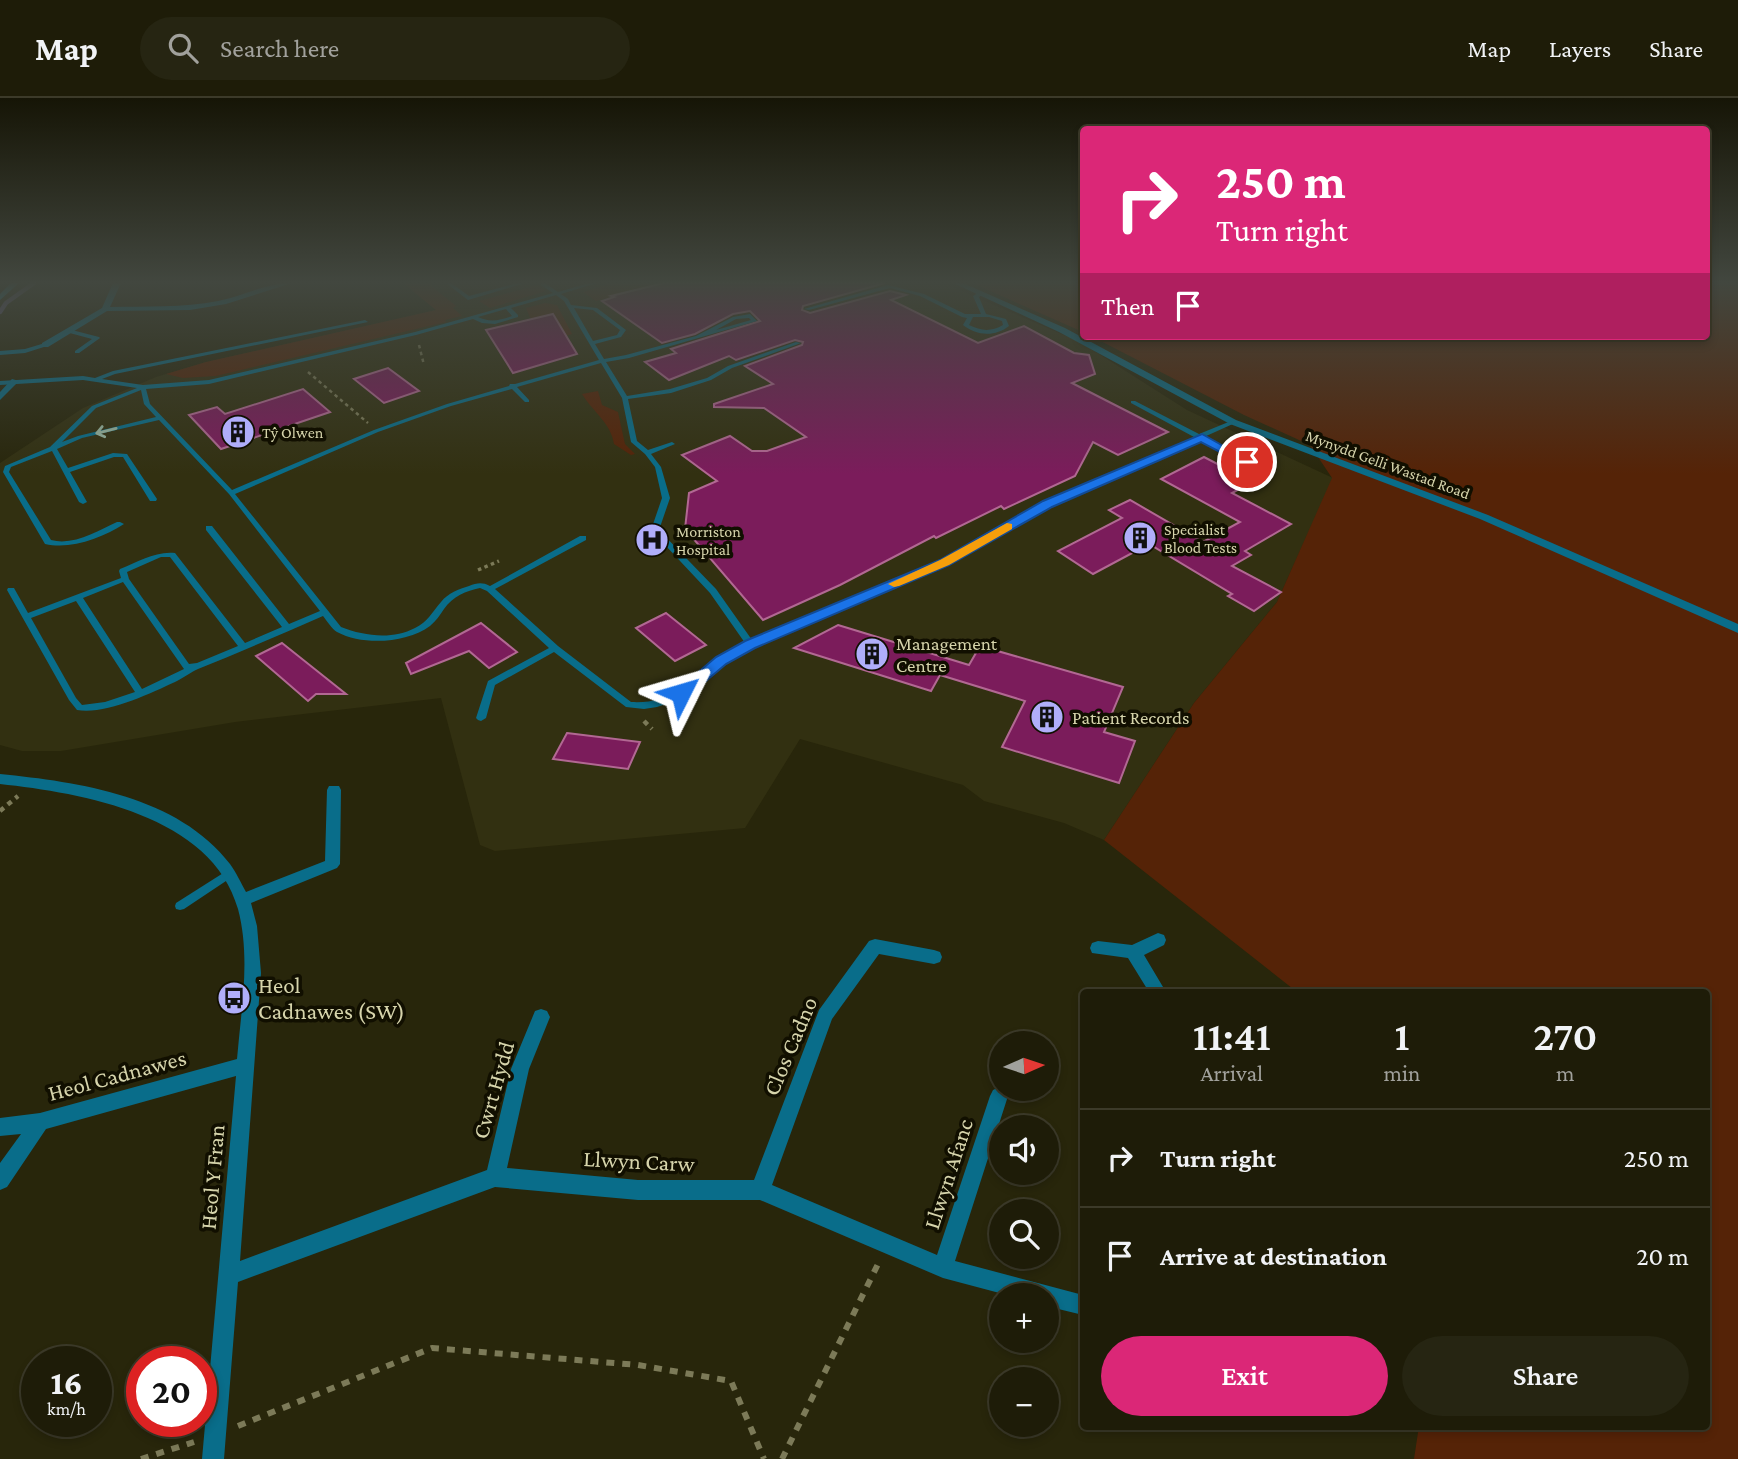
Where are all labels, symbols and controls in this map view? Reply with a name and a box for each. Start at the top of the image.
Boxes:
search box [140,17,630,80]
icon: search [164,29,202,67]
text: Map [35,30,98,67]
text: Search here [220,34,339,63]
text: Map [1467,35,1511,62]
text: Layers [1549,35,1611,62]
text: Share [1649,35,1703,62]
icon: right [1101,154,1192,245]
text: 250 m [1216,154,1346,209]
text: Turn right [1216,212,1348,248]
icon: arrive [1169,287,1207,325]
text: Then [1101,292,1155,321]
building icon: Tŷ Olwen [219,413,257,451]
place label: Tŷ Olwen [262,424,324,442]
one-way arrow [95,425,118,438]
street label: Mynydd Gelli Wastad Road [1303,427,1473,503]
pin [1217,432,1277,492]
icon: arrive [1228,443,1266,481]
building icon: Specialist Blood Tests [1121,519,1159,557]
hospital icon: Morriston Hospital [633,521,671,559]
place label: Specialist Blood Tests [1164,521,1237,556]
place label: Morriston Hospital [676,523,741,559]
place label: Management Centre [896,633,998,676]
building icon: Management Centre [853,635,891,673]
position arrow [644,656,718,730]
building icon: Patient Records [1028,698,1066,736]
place label: Patient Records [1072,707,1189,728]
place label: Heol Cadnawes (SW) [258,972,405,1025]
bus stop icon: Heol Cadnawes (SW) [215,979,253,1017]
street label: Clos Cadno [758,993,822,1099]
text: 11:41 [1193,1012,1271,1059]
text: 1 [1395,1012,1410,1059]
text: 270 [1533,1012,1597,1059]
north arrow [989,1031,1059,1101]
map controls [989,1031,1059,1437]
street label: Cwrt Hydd [467,1038,519,1142]
street label: Heol Cadnawes [45,1044,189,1106]
text: Arrival [1201,1060,1263,1086]
text: min [1384,1060,1420,1086]
text: m [1556,1060,1574,1086]
street label: Llwyn Afanc [918,1115,978,1232]
button: sound [989,1115,1059,1185]
street label: Heol Y Fran [194,1123,230,1231]
icon: right [1101,1139,1139,1177]
text: Turn right [1160,1144,1276,1173]
text: 250 m [1624,1144,1689,1173]
street label: Llwyn Carw [583,1145,695,1177]
button: search [989,1199,1059,1269]
icon: arrive [1101,1237,1139,1275]
text: Arrive at destination [1160,1242,1387,1271]
text: 20 m [1636,1242,1689,1271]
button: + [989,1283,1059,1353]
button: Exit [1101,1336,1388,1416]
button: Share [1402,1336,1689,1416]
speed limit sign: 20 [126,1346,217,1437]
text: 16 [50,1363,83,1402]
button: − [989,1367,1059,1437]
text: km/h [47,1399,86,1419]

